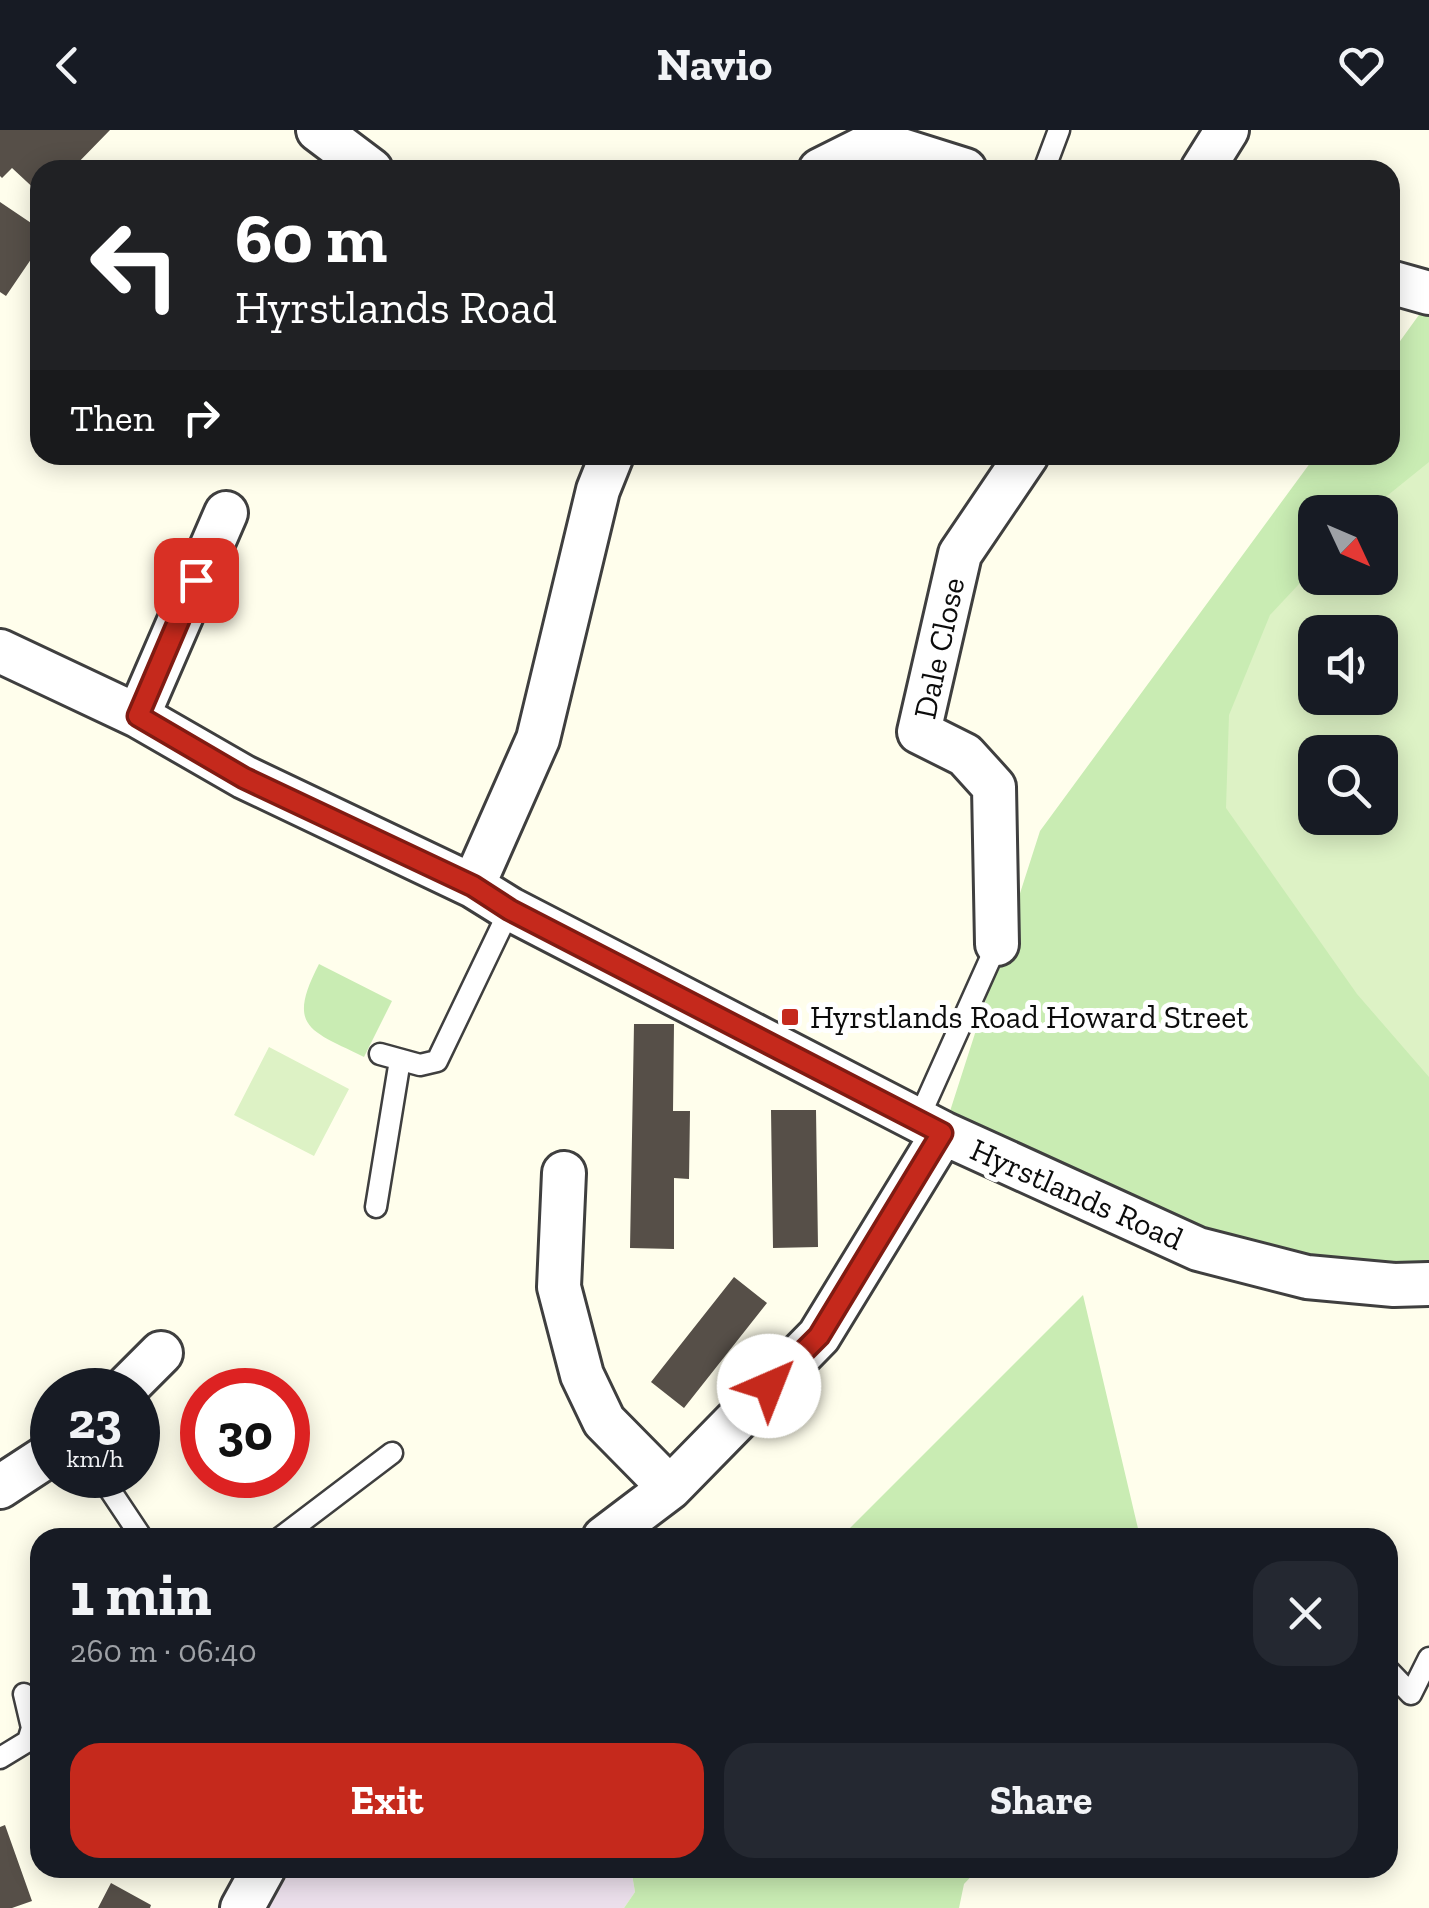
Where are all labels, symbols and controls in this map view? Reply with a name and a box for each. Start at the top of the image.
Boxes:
icon: back [40,38,95,93]
text: Navio [657,38,772,92]
icon: heart [1334,38,1389,93]
text: 60 m [235,196,387,280]
icon: left [70,200,200,330]
text: Hyrstlands Road [235,281,557,335]
icon: right [174,390,229,445]
text: Then [70,395,154,441]
north arrow [1298,495,1398,595]
map controls [1298,495,1398,835]
pin [154,538,239,623]
icon: arrive [169,553,224,608]
street label: Dale Close [906,574,972,722]
button: sound [1298,615,1398,715]
button: search [1298,735,1398,835]
place label: Hyrstlands Road Howard Street [810,998,1248,1036]
marker: Hyrstlands Road Howard Street [779,1006,801,1028]
street label: Hyrstlands Road [965,1130,1190,1258]
position arrow [717,1334,821,1438]
speed limit sign: 30 [180,1368,310,1498]
text: 23 [68,1391,122,1451]
text: km/h [66,1443,124,1473]
text: 1 min [70,1558,212,1630]
button: close [1253,1561,1358,1666]
text: 260 m · 06:40 [70,1632,257,1670]
button: Exit [70,1743,704,1858]
button: Share [724,1743,1358,1858]

